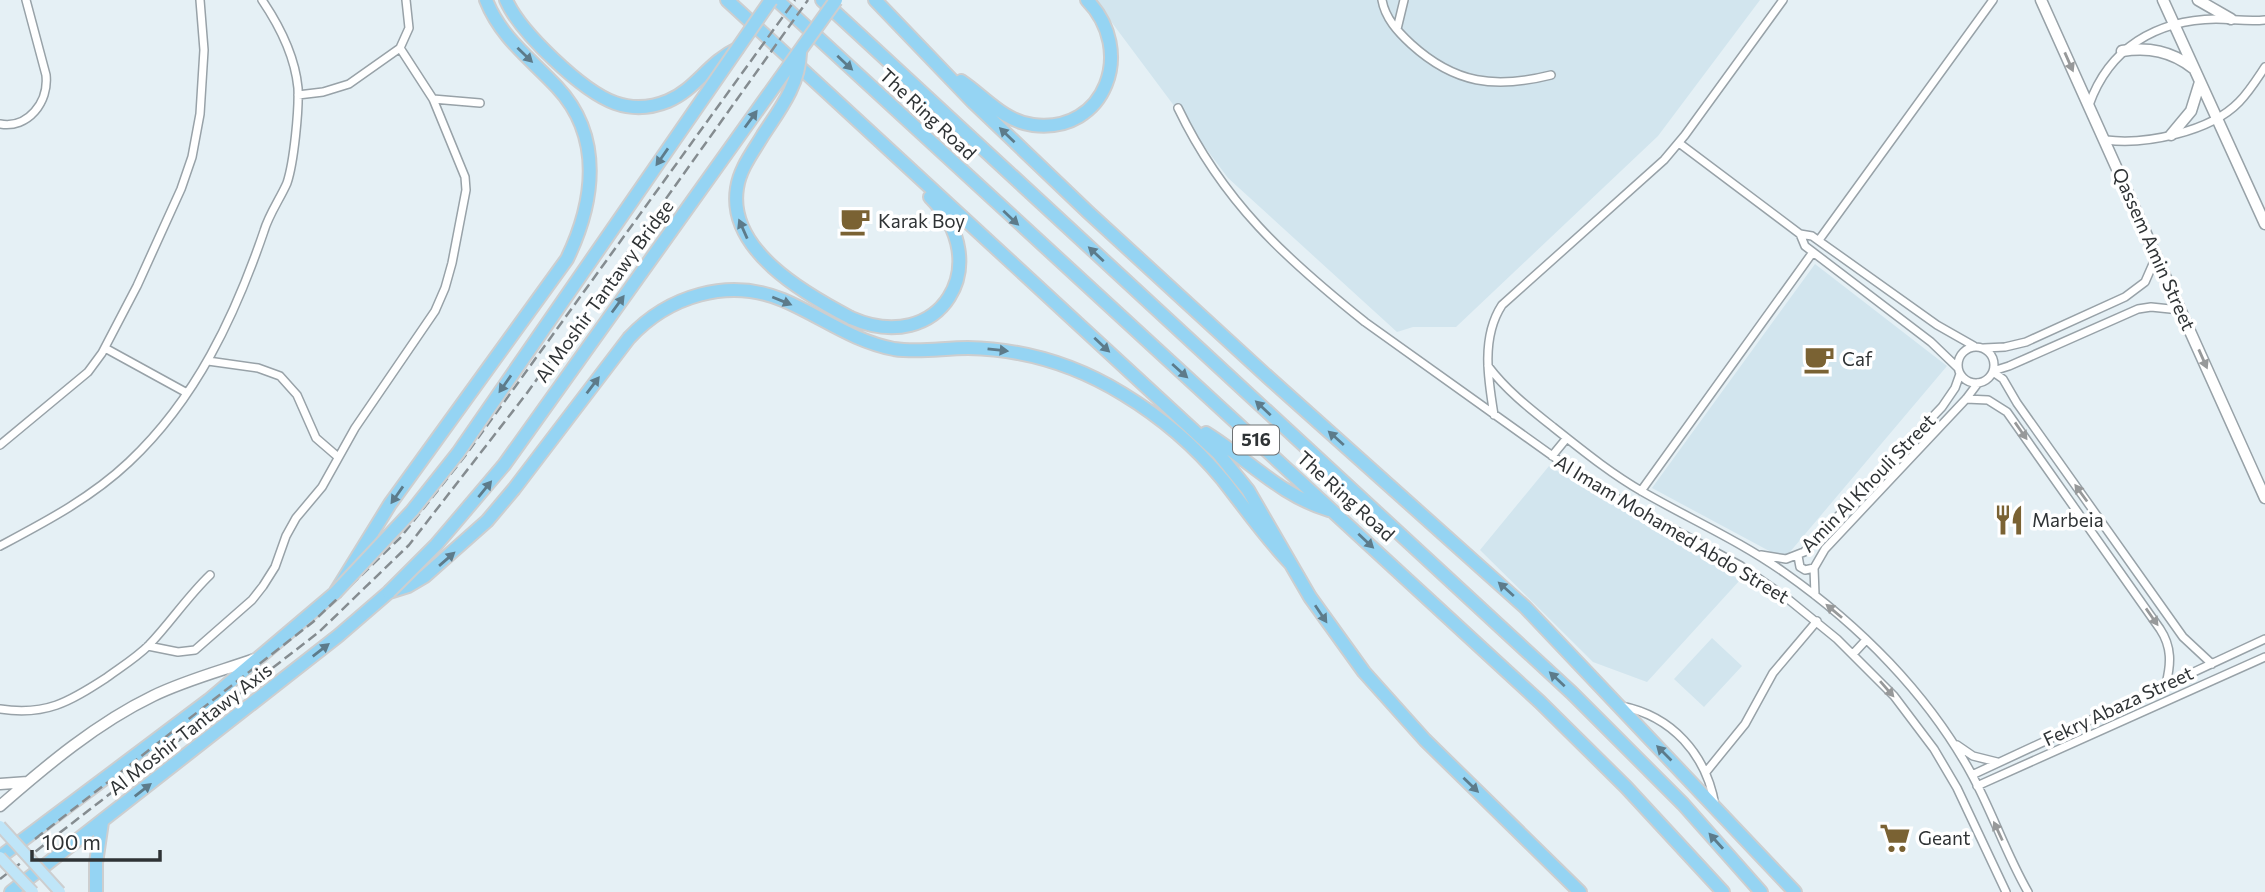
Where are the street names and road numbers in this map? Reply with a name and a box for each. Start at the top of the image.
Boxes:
street label: The Ring Road [875,63,981,164]
street label: Qassem Amin Street [2108,164,2201,334]
street label: Al Moshir Tantawy Bridge [530,195,678,386]
street label: Amin Al Khouli Street [1796,409,1940,557]
road number: 516 [1233,426,1279,454]
street label: The Ring Road [1293,446,1400,546]
street label: Al Imam Mohamed Abdo Street [1551,449,1794,608]
street label: Al Moshir Tantawy Axis [103,658,276,799]
street label: Fekry Abaza Street [2039,661,2197,750]

